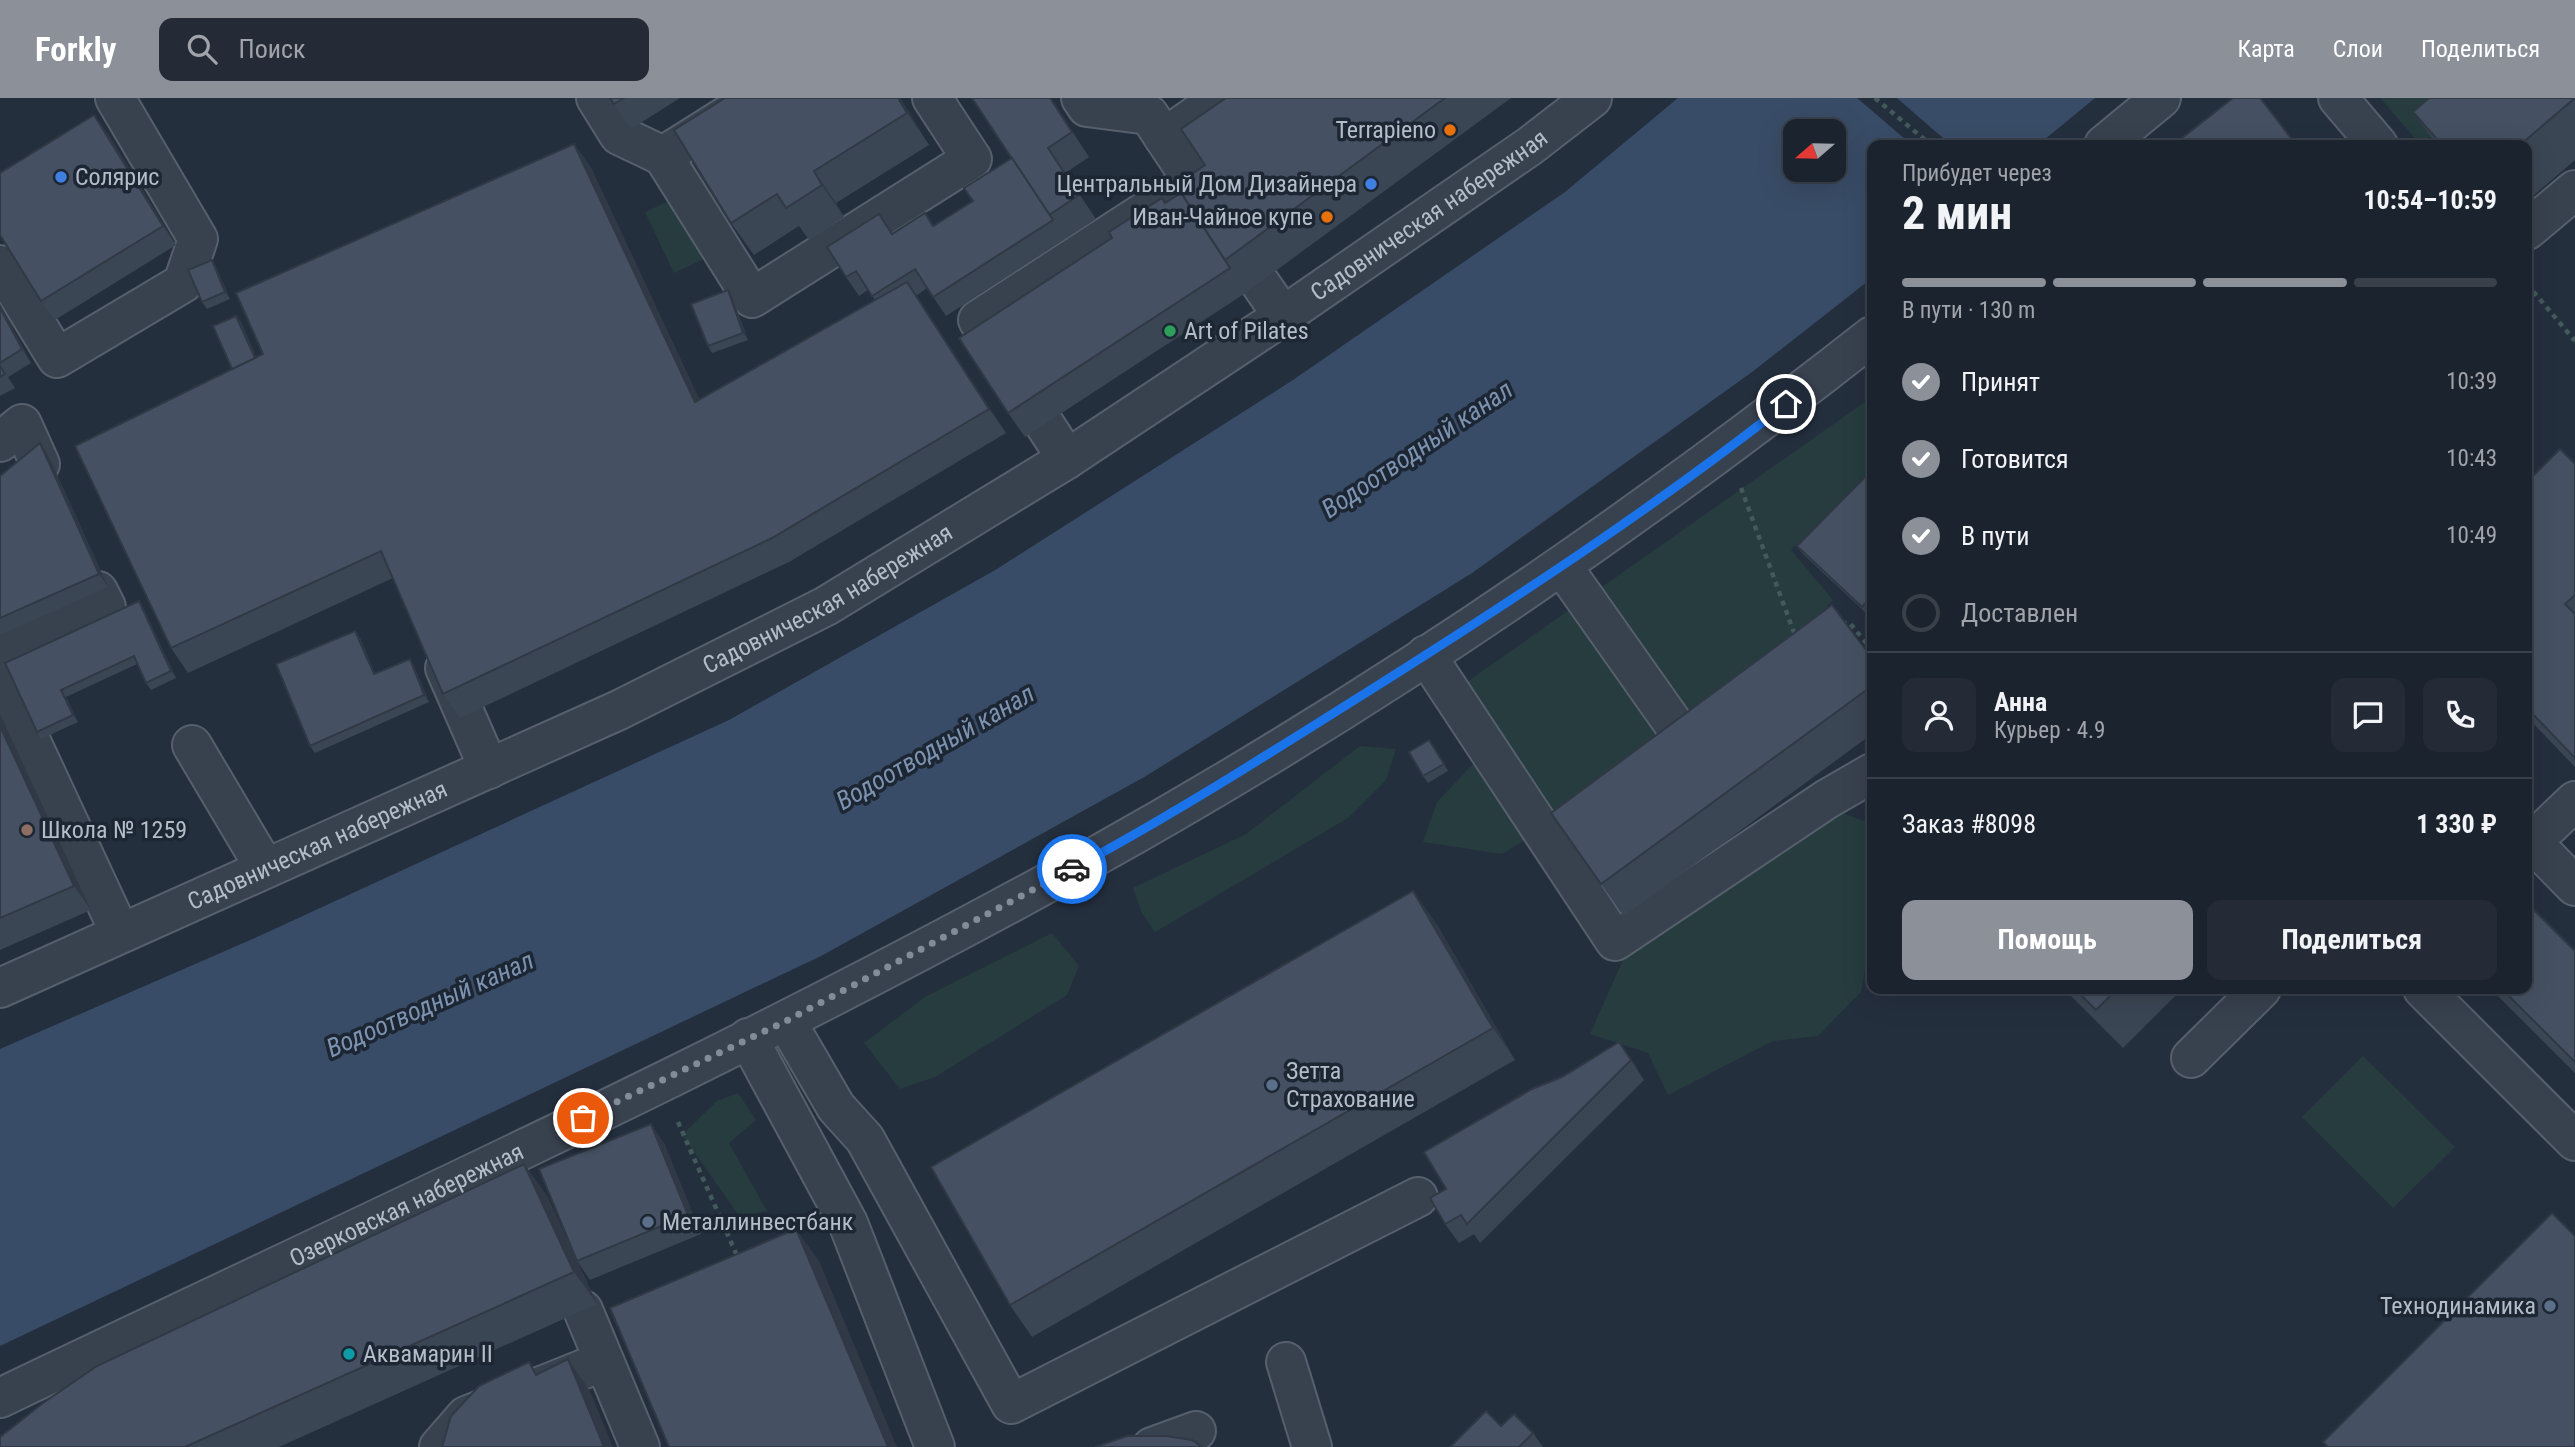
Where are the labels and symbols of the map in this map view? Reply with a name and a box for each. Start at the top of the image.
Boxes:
place label: Terrapieno [1336,116,1436,144]
north arrow [1783,119,1846,182]
marker: Terrapieno [1442,122,1458,138]
street label: Садовническая набережная [1305,124,1553,307]
place label: Солярис [75,163,159,191]
marker: Солярис [53,169,69,185]
place label: Центральный Дом Дизайнера [1056,170,1357,198]
marker: Центральный Дом Дизайнера [1363,176,1379,192]
place label: Иван-Чайное купе [1132,203,1313,231]
marker: Иван-Чайное купе [1319,209,1335,225]
place label: Art of Pilates [1184,317,1309,345]
marker: Art of Pilates [1162,323,1178,339]
water label: Водоотводный канал [1316,374,1518,524]
pin [1756,374,1816,434]
street label: Садовническая набережная [698,518,958,680]
water label: Водоотводный канал [831,678,1039,816]
street label: Садовническая набережная [183,775,452,916]
place label: Школа № 1259 [41,816,187,844]
marker: Школа № 1259 [19,822,35,838]
courier [1037,834,1107,904]
water label: Водоотводный канал [322,945,538,1063]
place label: Зетта Страхование [1286,1057,1415,1113]
marker: Зетта Страхование [1264,1077,1280,1093]
pin [553,1088,613,1148]
street label: Озерковская набережная [285,1137,528,1273]
place label: Металлинвестбанк [662,1208,854,1236]
marker: Металлинвестбанк [640,1214,656,1230]
place label: Технодинамика [2380,1292,2536,1320]
marker: Технодинамика [2542,1298,2558,1314]
place label: Аквамарин II [363,1340,493,1368]
marker: Аквамарин II [341,1346,357,1362]

